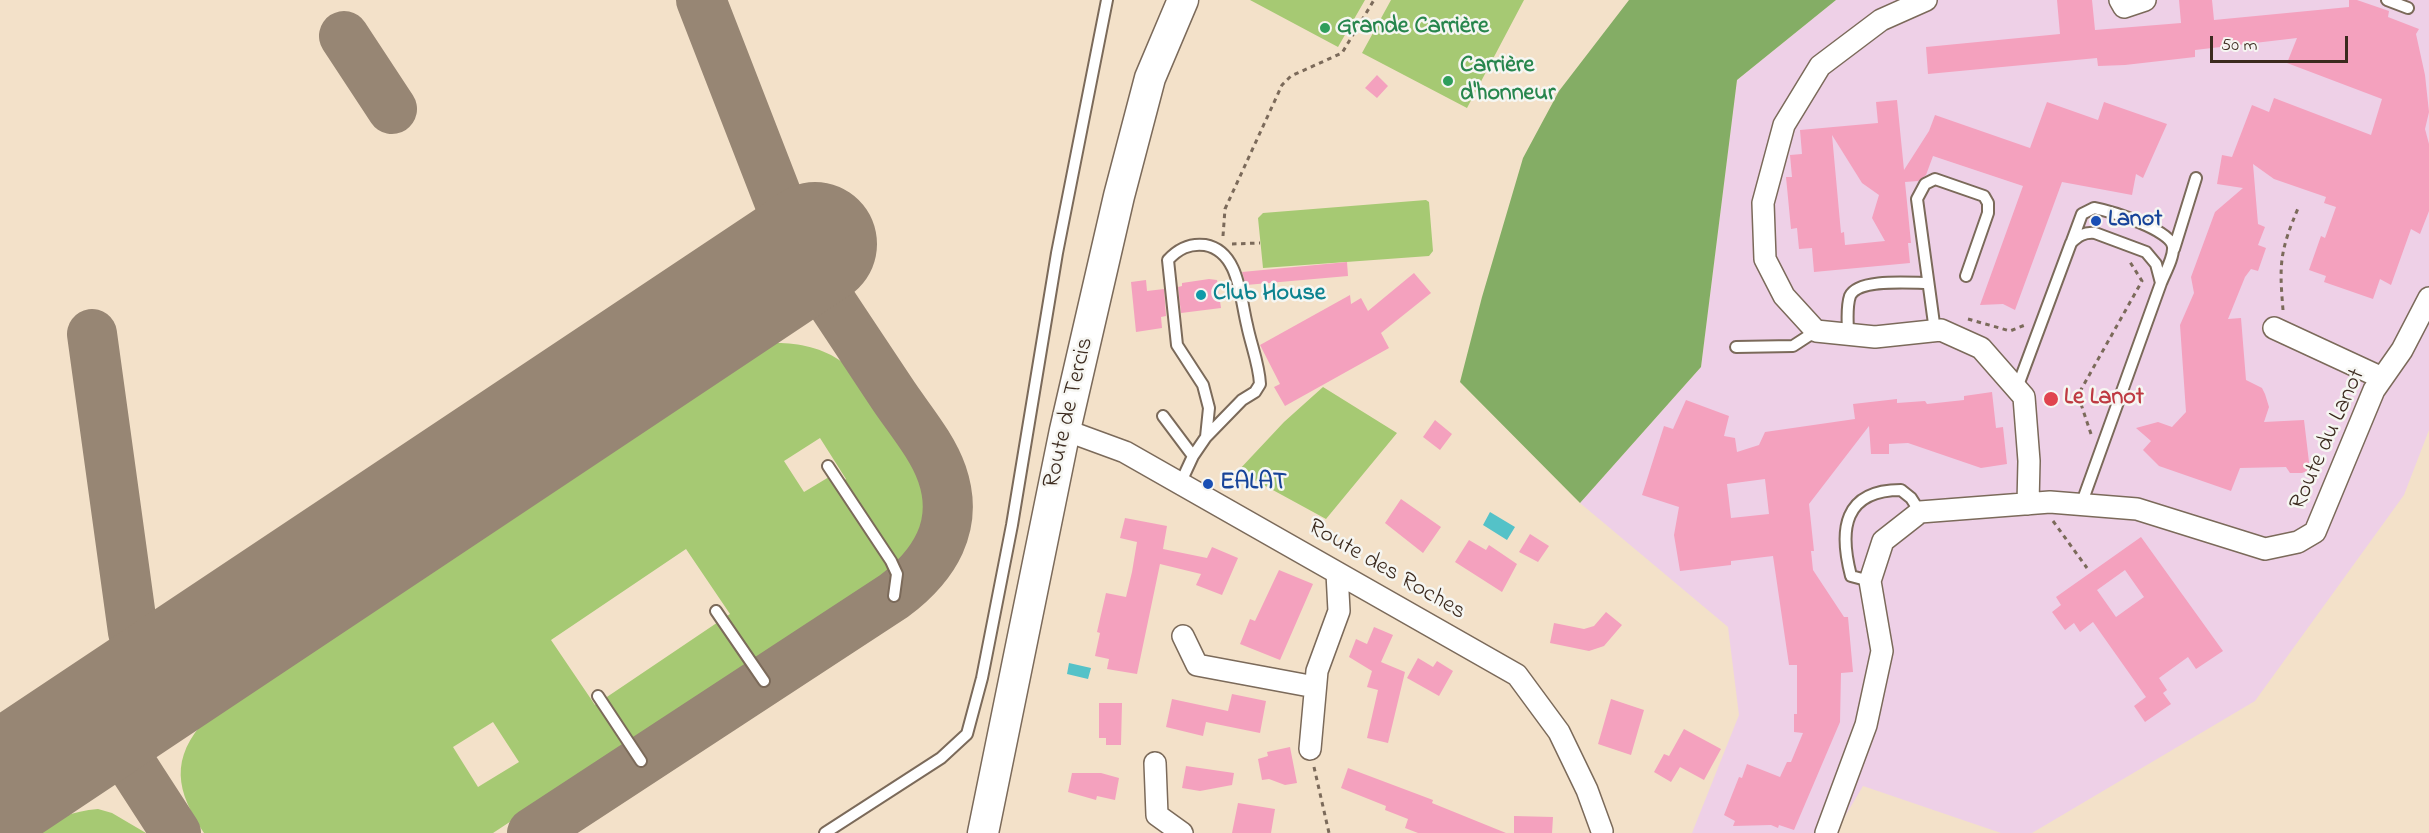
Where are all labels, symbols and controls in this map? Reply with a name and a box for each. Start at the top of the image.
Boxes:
place label: Grande Carrière [1337,14,1489,42]
marker: Grande Carrière [1318,21,1332,35]
scale bar [2213,24,2351,62]
text: 50 m [2221,33,2258,59]
place label: Carrière d'honneur [1460,53,1555,109]
marker: Carrière d'honneur [1441,74,1455,88]
place label: Lanot [2108,207,2162,235]
marker: Lanot [2089,214,2103,228]
place label: Club House [1213,281,1326,309]
marker: Club House [1194,288,1208,302]
street label: Route de Tercis [1039,335,1101,491]
street label: Route du Lanot [2285,365,2373,515]
place label: Le Lanot [2064,385,2144,413]
marker: Le Lanot [2042,390,2060,408]
place label: EALAT [1220,470,1287,498]
marker: EALAT [1201,477,1215,491]
street label: Route des Roches [1302,514,1470,628]

